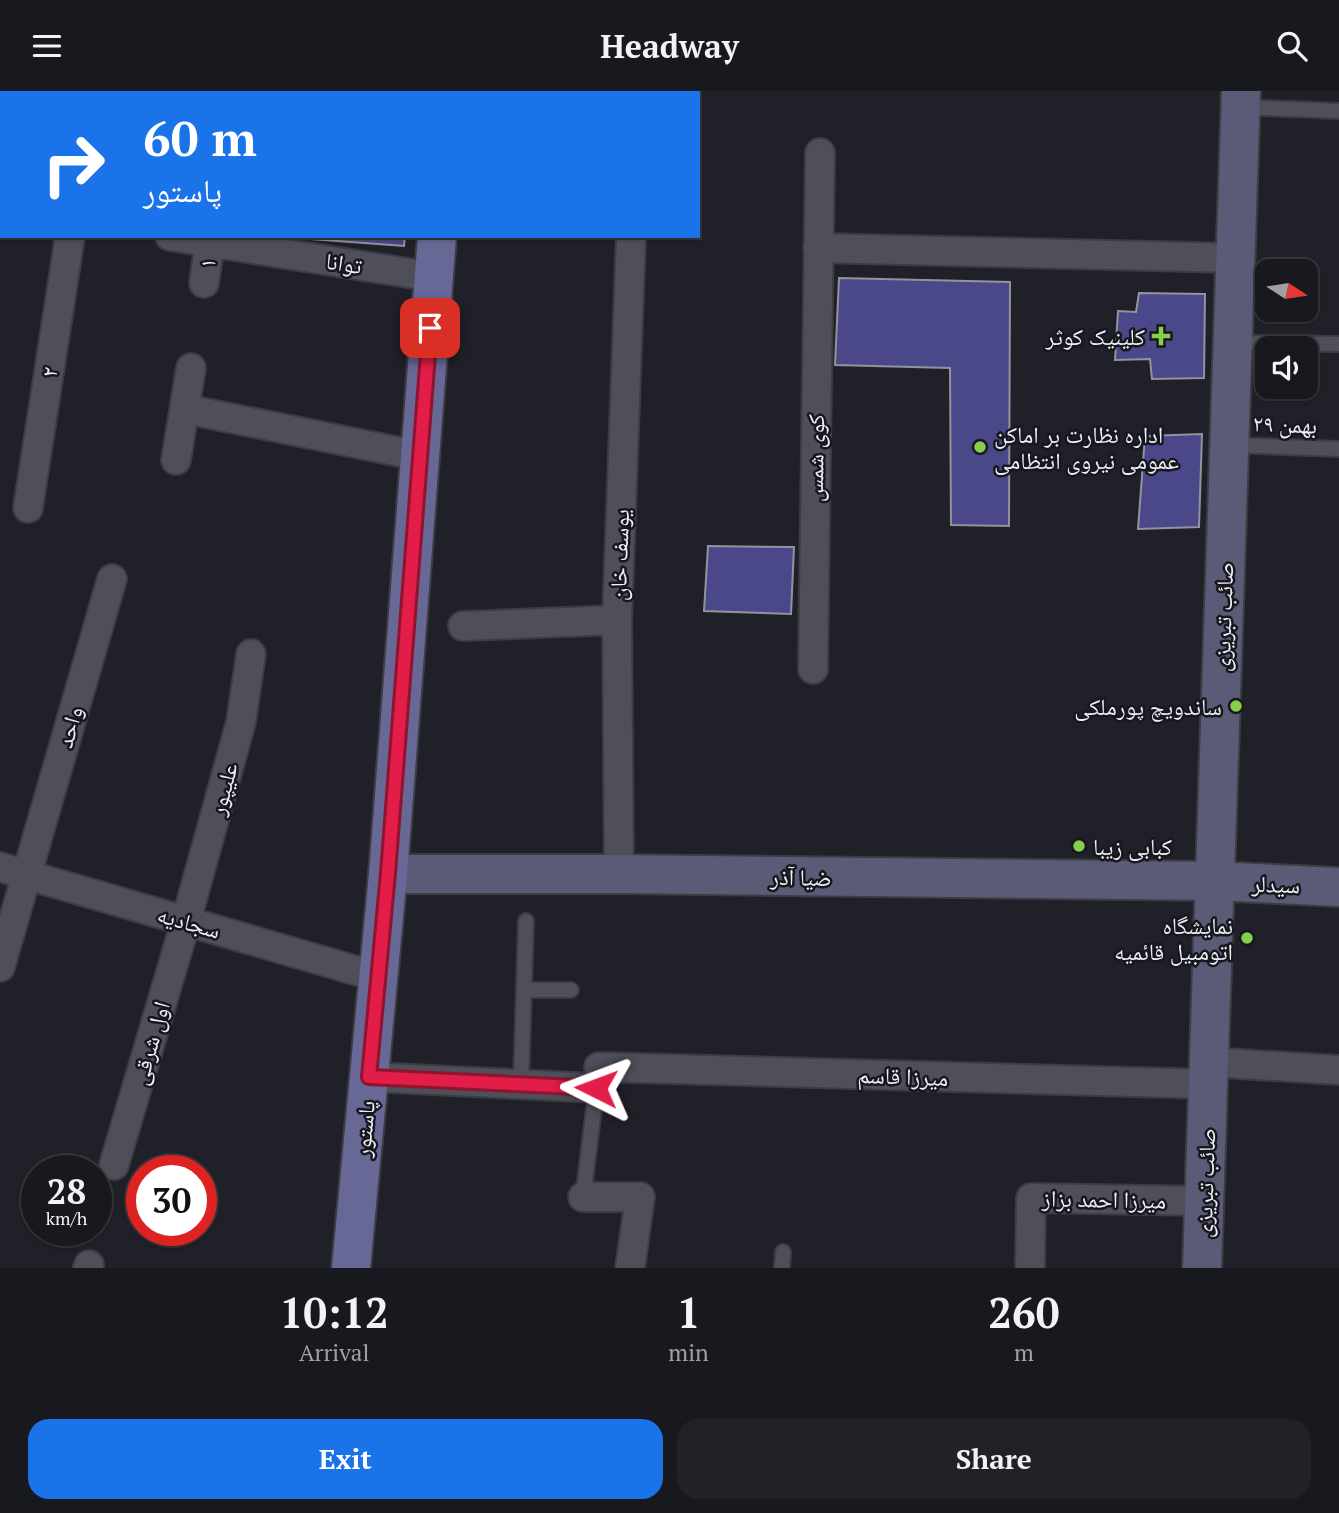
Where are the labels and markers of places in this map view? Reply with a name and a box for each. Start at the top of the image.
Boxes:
pin [400,298,460,358]
place label: کلینیک کوثر [1045,321,1145,352]
marker: کلینیک کوثر [1151,326,1171,346]
place label: اداره نظارت بر اماکن عمومی نیروی انتظامی [994,419,1179,476]
marker: اداره نظارت بر اماکن عمومی نیروی انتظامی [972,439,988,455]
place label: ساندویچ پورملکی [1074,691,1222,722]
marker: ساندویچ پورملکی [1228,698,1244,714]
place label: کبابی زیبا [1093,831,1173,862]
marker: کبابی زیبا [1071,838,1087,854]
place label: نمایشگاه اتومبیل قائمیه [1114,910,1233,967]
marker: نمایشگاه اتومبیل قائمیه [1239,930,1255,946]

